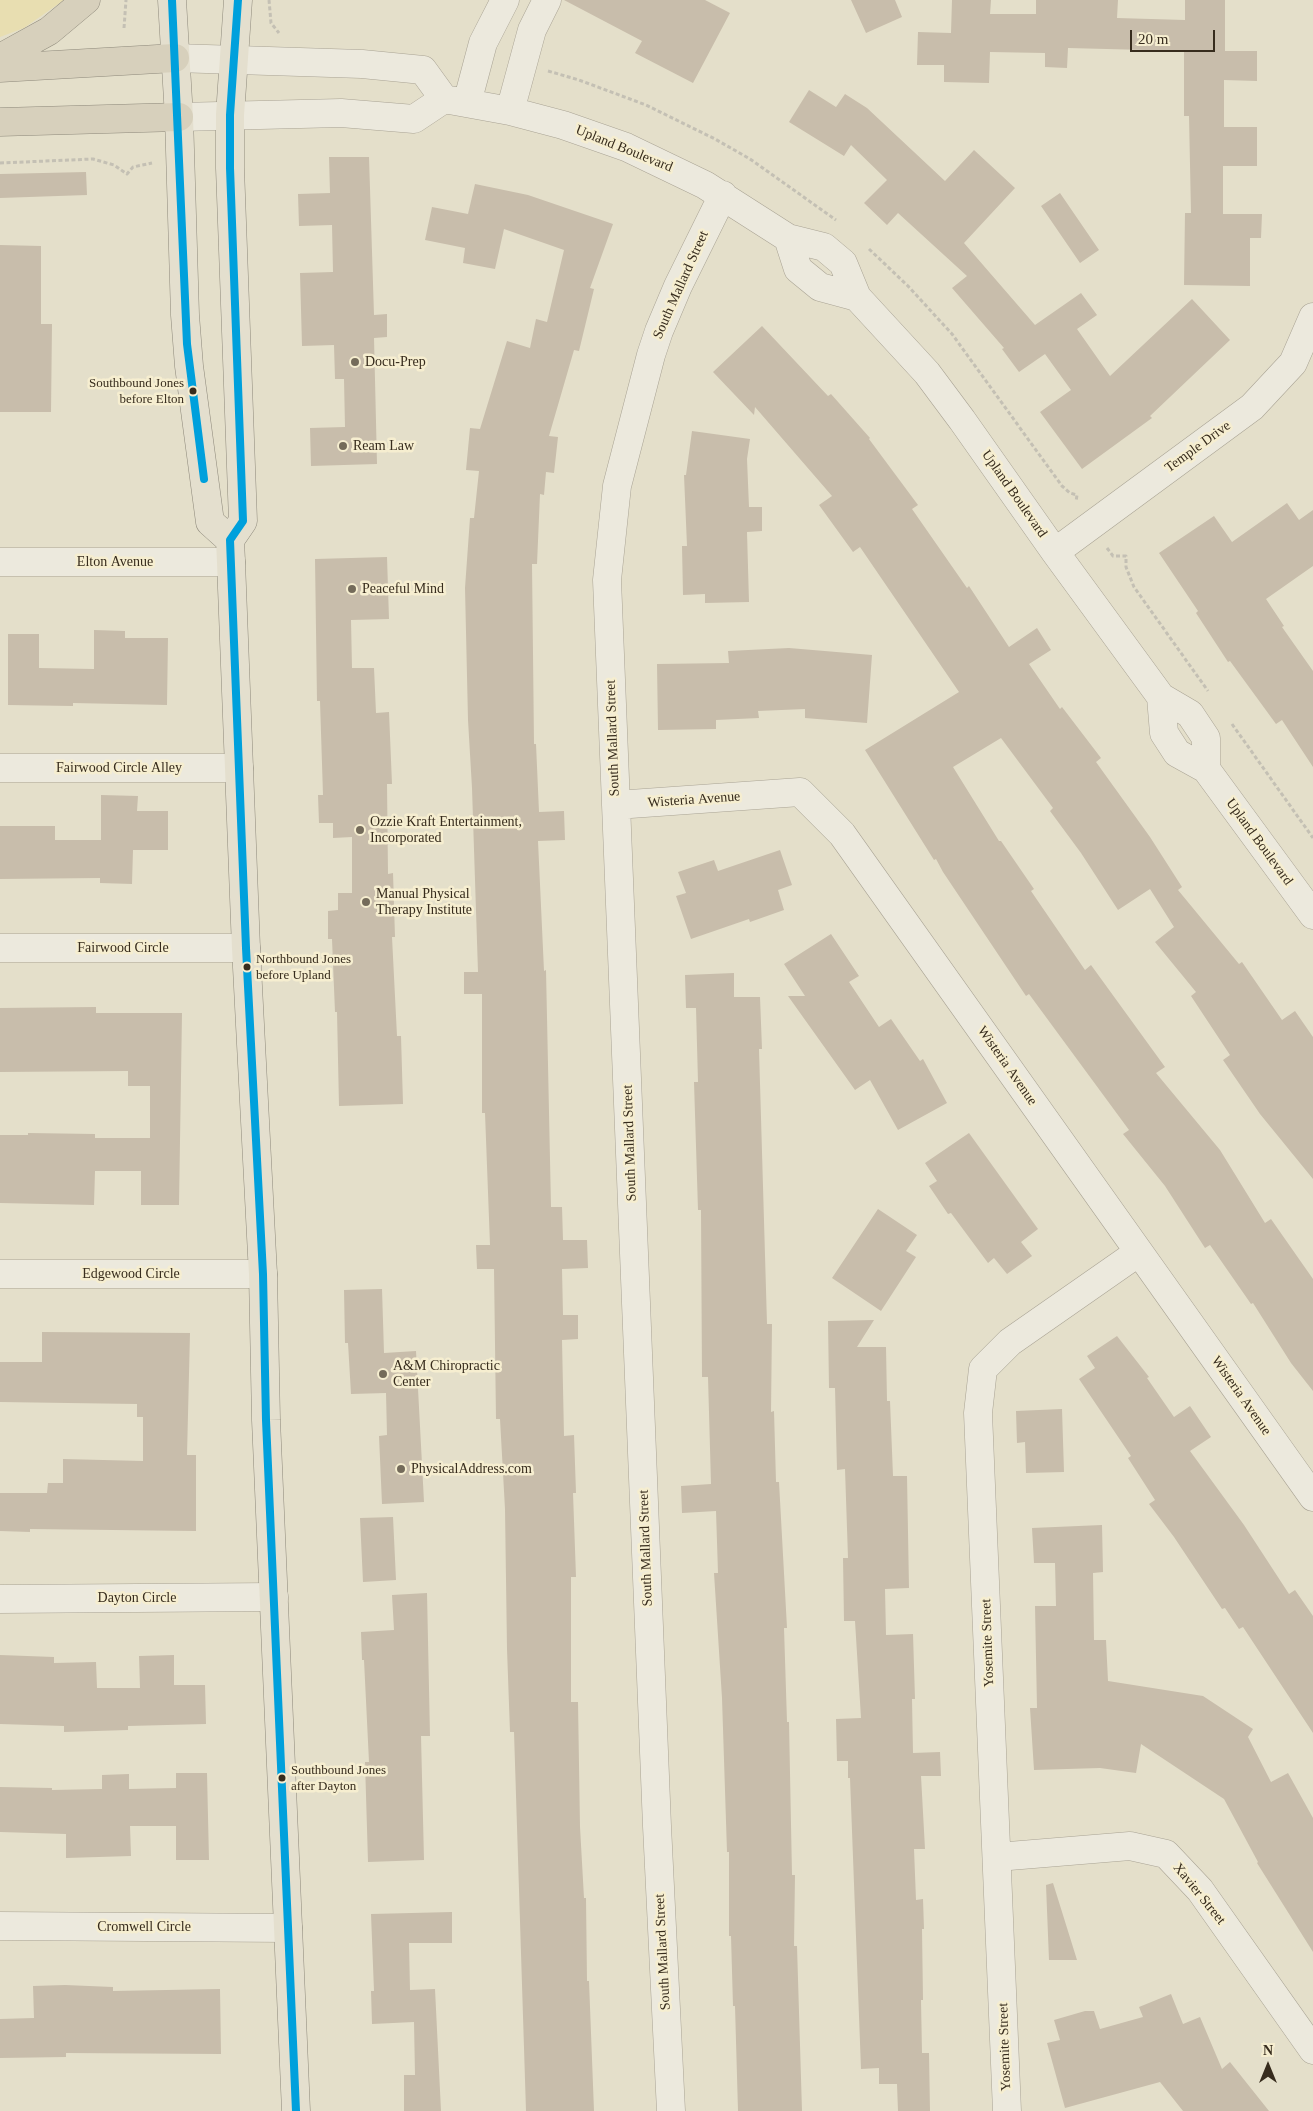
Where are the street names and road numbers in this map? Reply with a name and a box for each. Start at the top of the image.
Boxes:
street label: Upland Boulevard [573,122,675,176]
street label: South Mallard Street [650,228,712,342]
street label: Temple Drive [1162,418,1234,476]
street label: Upland Boulevard [978,447,1050,541]
street label: Elton Avenue [77,554,153,570]
street label: South Mallard Street [603,679,623,797]
street label: Fairwood Circle Alley [56,760,182,776]
street label: Wisteria Avenue [647,788,741,812]
street label: Upland Boulevard [1222,795,1296,889]
street label: Fairwood Circle [77,940,169,956]
street label: Wisteria Avenue [973,1023,1041,1109]
street label: South Mallard Street [620,1084,640,1202]
street label: Edgewood Circle [82,1266,180,1282]
street label: Wisteria Avenue [1207,1353,1275,1439]
street label: South Mallard Street [636,1489,656,1607]
street label: Dayton Circle [98,1590,176,1606]
street label: Yosemite Street [978,1599,998,1687]
street label: Xavier Street [1169,1860,1229,1928]
street label: South Mallard Street [652,1893,674,2011]
street label: Cromwell Circle [97,1919,191,1935]
street label: Yosemite Street [995,2003,1015,2091]

